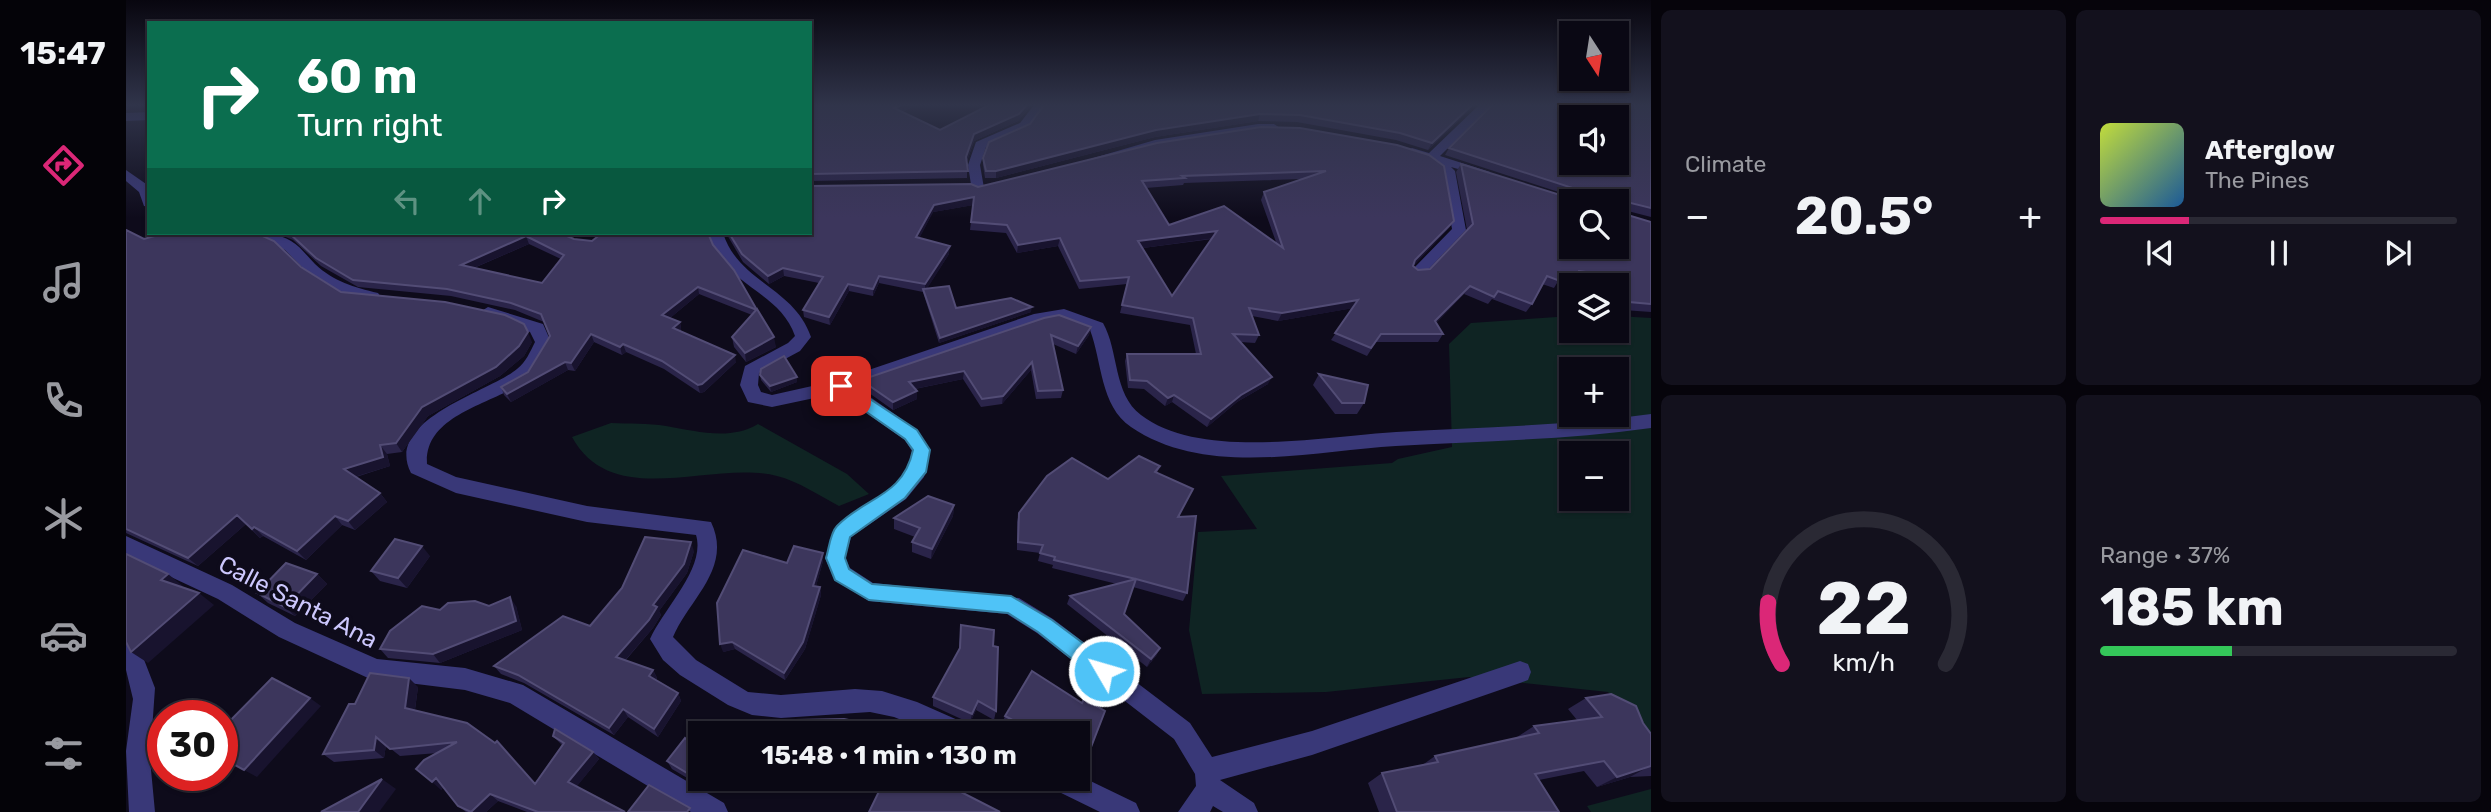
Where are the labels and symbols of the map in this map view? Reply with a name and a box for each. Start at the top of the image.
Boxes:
north arrow [1559,21,1629,91]
pin [811,356,871,416]
street label: Calle Santa Ana [214,550,382,654]
position arrow [1067,634,1141,708]
speed limit sign: 30 [147,700,238,791]

